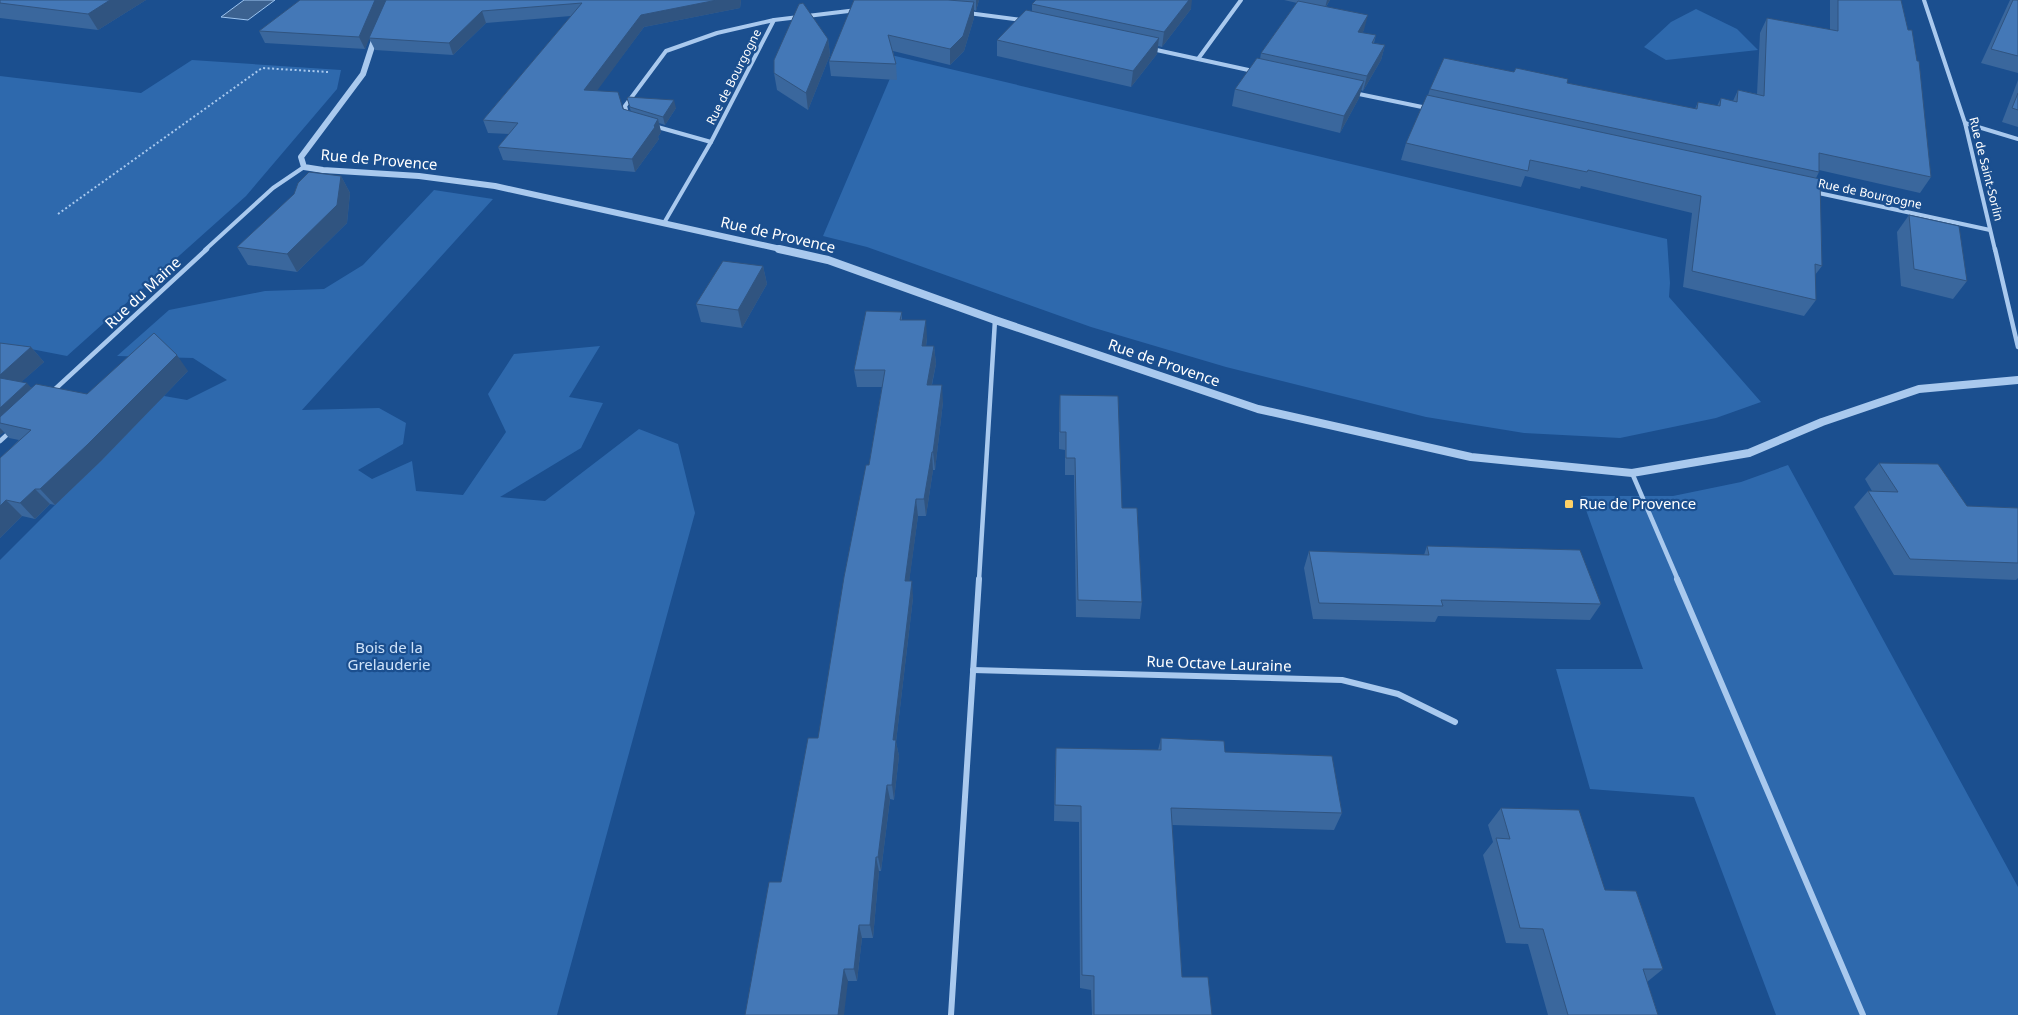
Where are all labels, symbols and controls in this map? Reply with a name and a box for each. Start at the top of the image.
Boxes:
street label: Rue de Bourgogne [702,26,765,128]
street label: Rue de Saint-Sorlin [1965,115,2008,223]
street label: Rue de Provence [320,144,438,174]
street label: Rue de Bourgogne [1817,174,1924,213]
street label: Rue de Provence [719,211,838,257]
street label: Rue du Maine [100,252,185,333]
street label: Rue de Provence [1106,334,1223,391]
place label: Rue de Provence [1579,493,1696,513]
marker: Rue de Provence [1563,498,1575,510]
park label: Bois de la Grelauderie [347,637,431,674]
street label: Rue Octave Lauraine [1146,650,1292,676]

